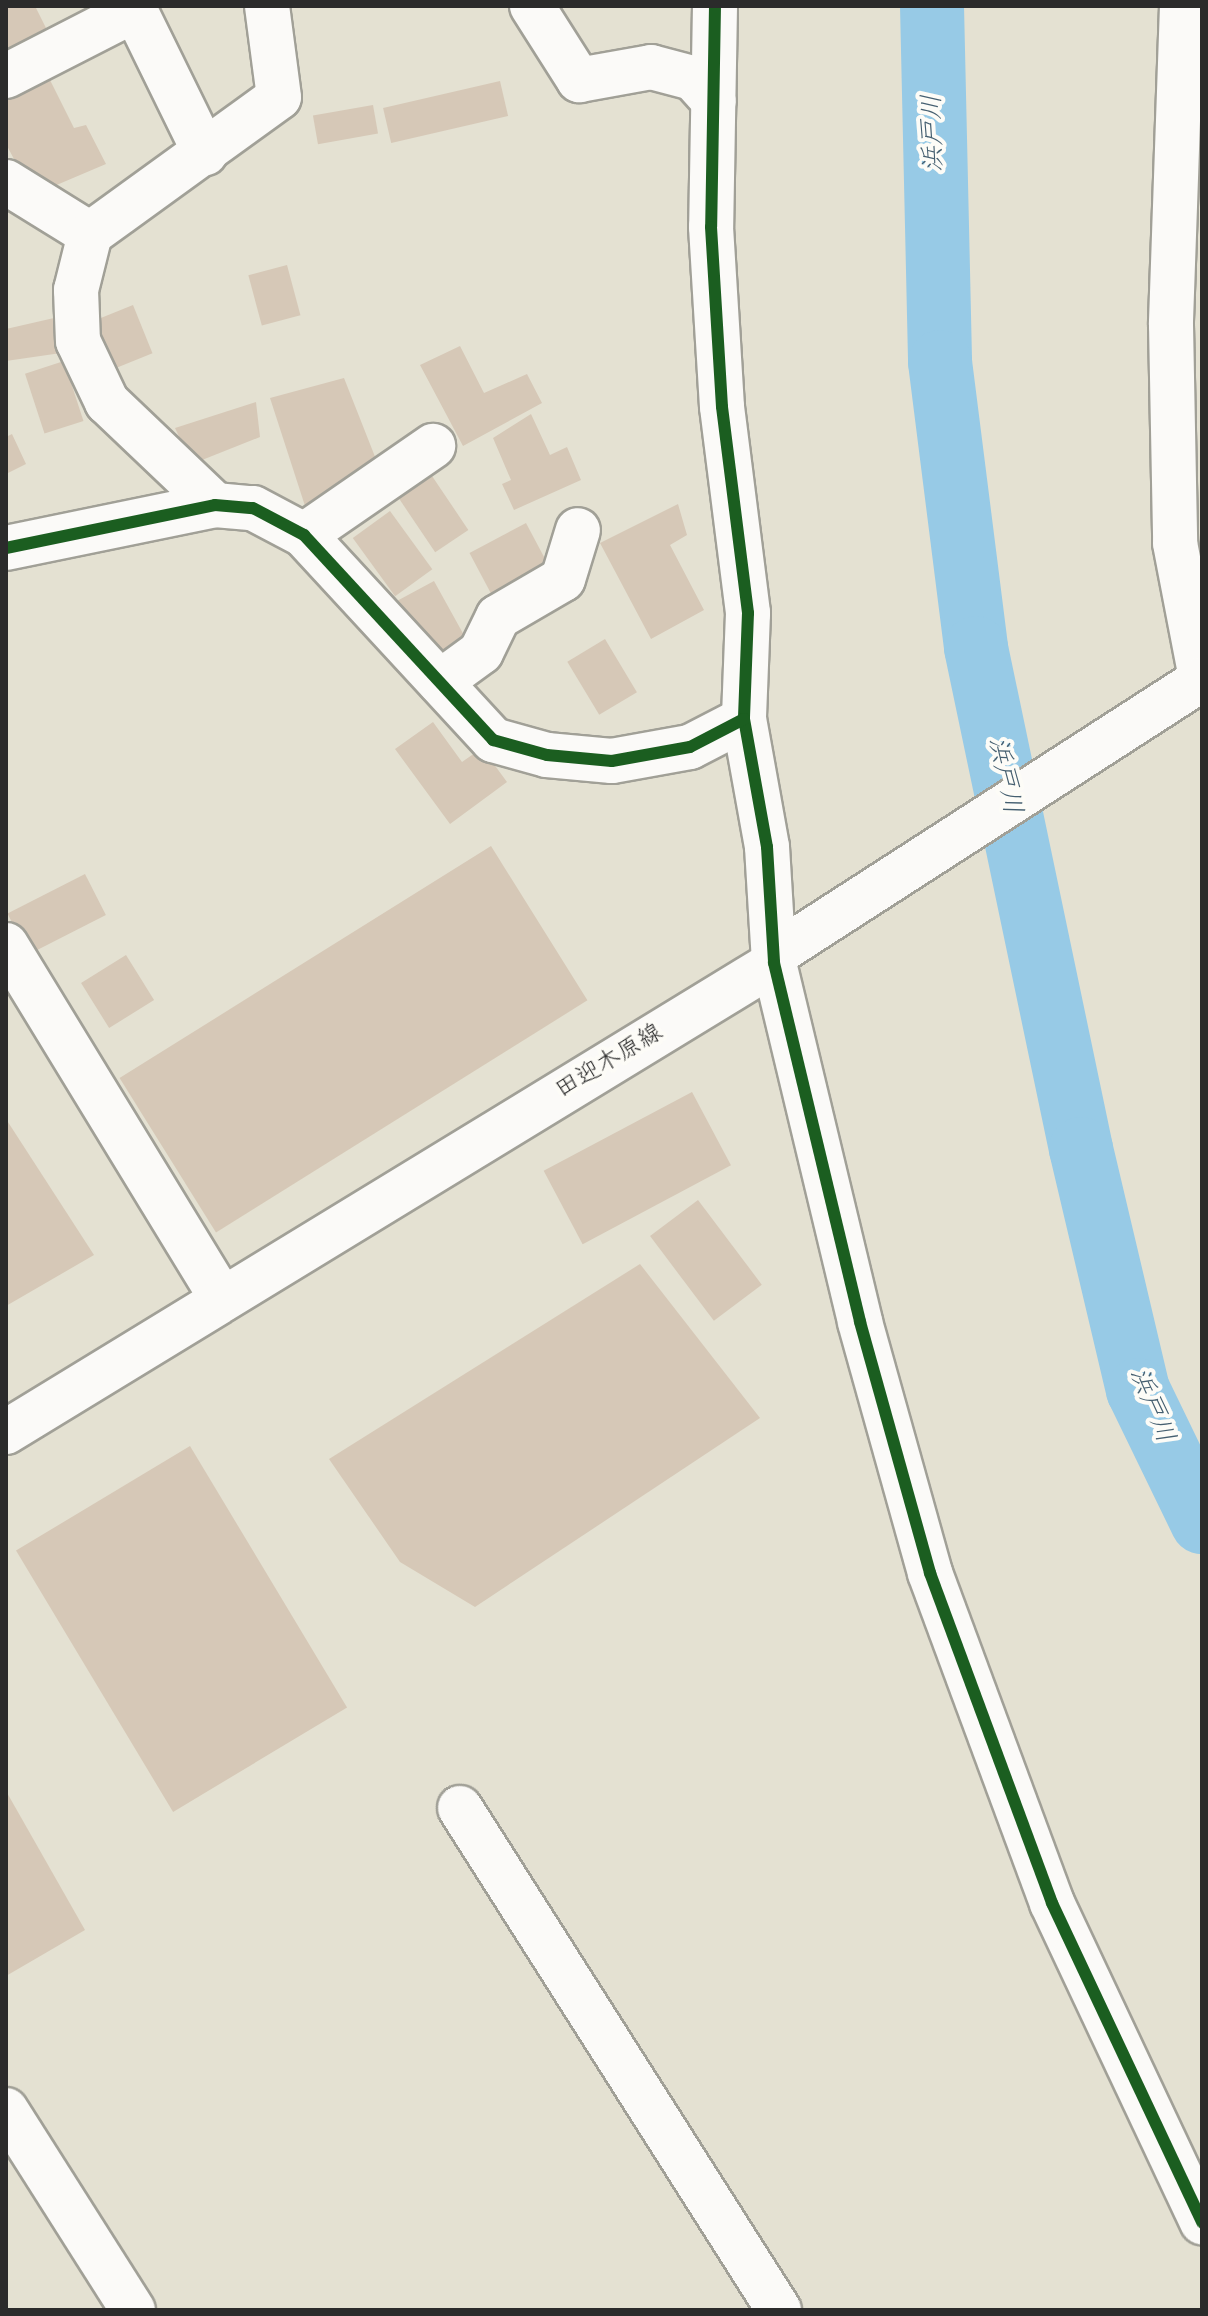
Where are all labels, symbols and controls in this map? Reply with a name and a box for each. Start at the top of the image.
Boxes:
water label: 浜戸川 [919,94,951,172]
water label: 浜戸川 [980,735,1026,817]
street label: 田迎木原線 [551,1020,669,1106]
water label: 浜戸川 [1121,1364,1179,1448]

